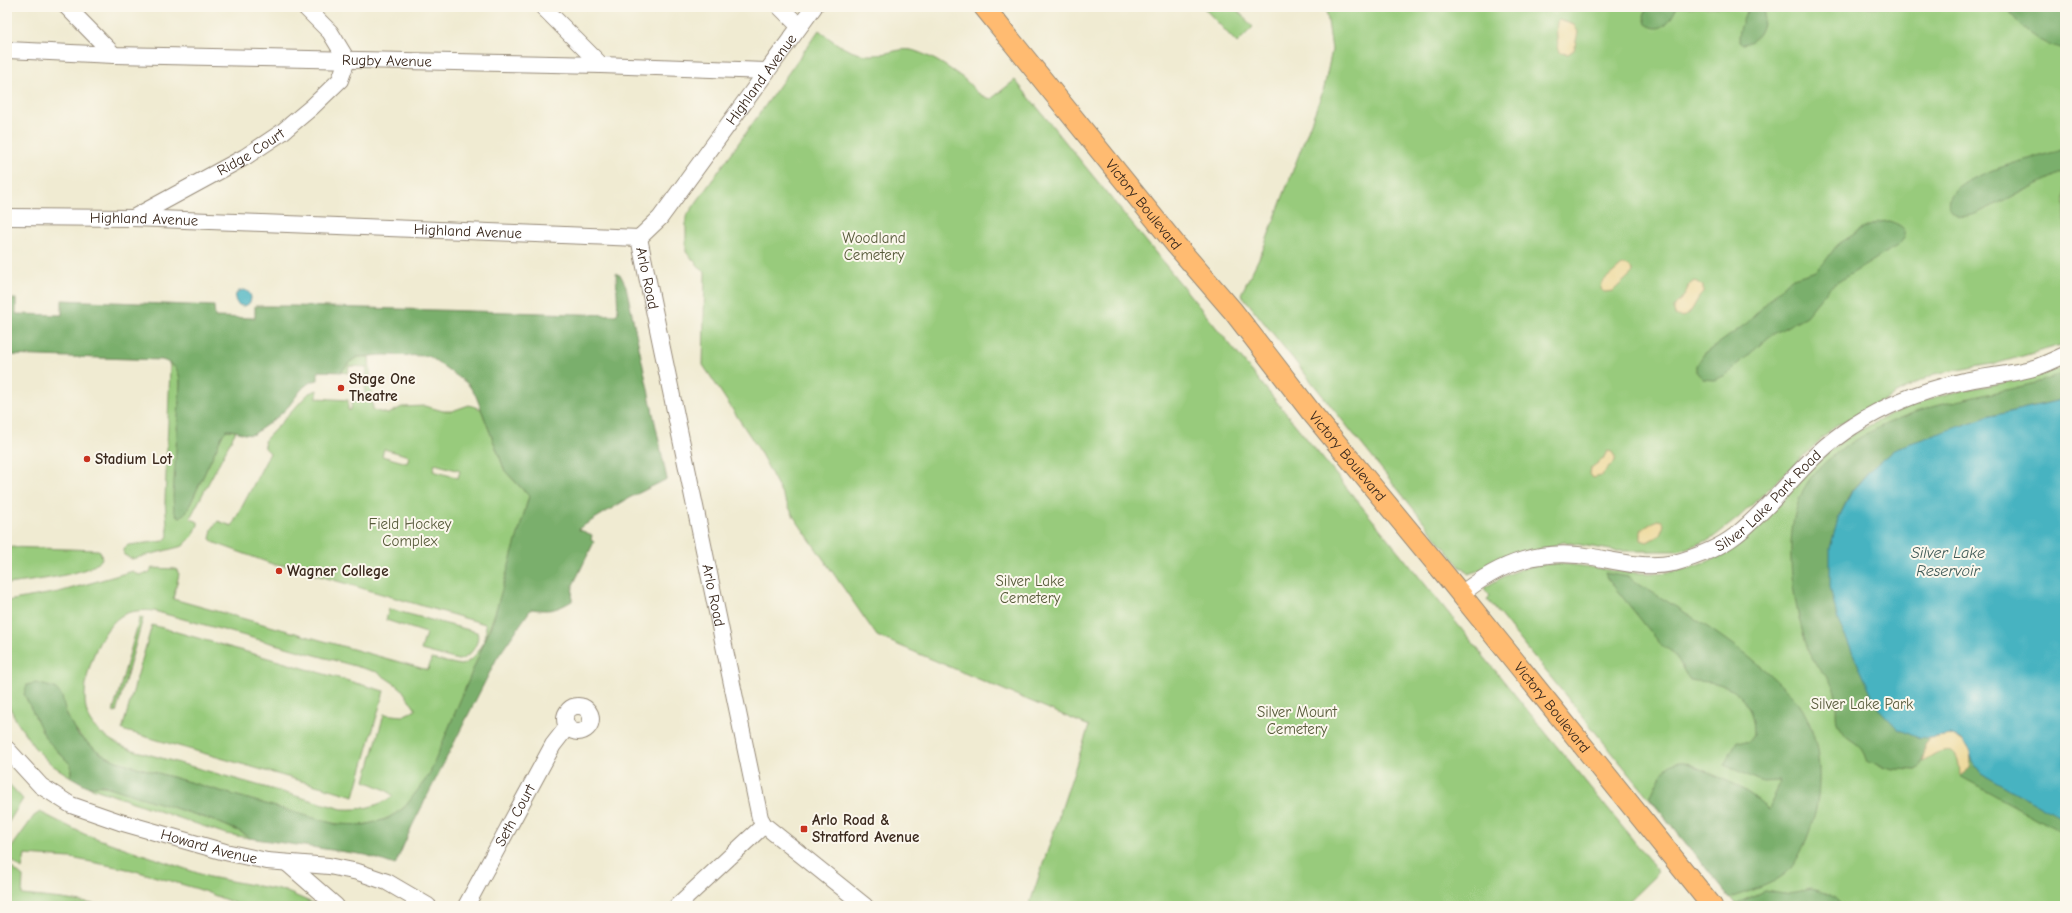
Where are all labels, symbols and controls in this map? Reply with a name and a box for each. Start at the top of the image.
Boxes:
street label: Highland Avenue [722,30,801,128]
street label: Rugby Avenue [342,51,432,71]
street label: Ridge Court [214,124,288,179]
street label: Victory Boulevard [1102,156,1185,254]
street label: Highland Avenue [90,209,199,230]
street label: Highland Avenue [413,220,523,242]
park label: Woodland Cemetery [842,229,906,264]
street label: Arlo Road [632,245,663,311]
place label: Stage One Theatre [349,370,415,405]
marker: Stage One Theatre [336,383,346,393]
street label: Victory Boulevard [1305,408,1390,505]
street label: Silver Lake Park Road [1712,446,1825,555]
place label: Stadium Lot [95,450,173,468]
marker: Stadium Lot [82,454,92,464]
park label: Field Hockey Complex [369,515,452,550]
water label: Silver Lake Reservoir [1911,544,1985,580]
place label: Wagner College [287,562,389,580]
street label: Arlo Road [698,562,729,628]
marker: Wagner College [274,566,284,576]
park label: Silver Lake Cemetery [996,572,1065,607]
street label: Victory Boulevard [1510,659,1594,756]
park label: Silver Lake Park [1811,695,1914,713]
park label: Silver Mount Cemetery [1257,703,1338,738]
street label: Seth Court [491,780,539,850]
place label: Arlo Road & Stratford Avenue [812,811,919,846]
marker: Arlo Road & Stratford Avenue [799,824,809,834]
street label: Howard Avenue [159,825,259,868]

